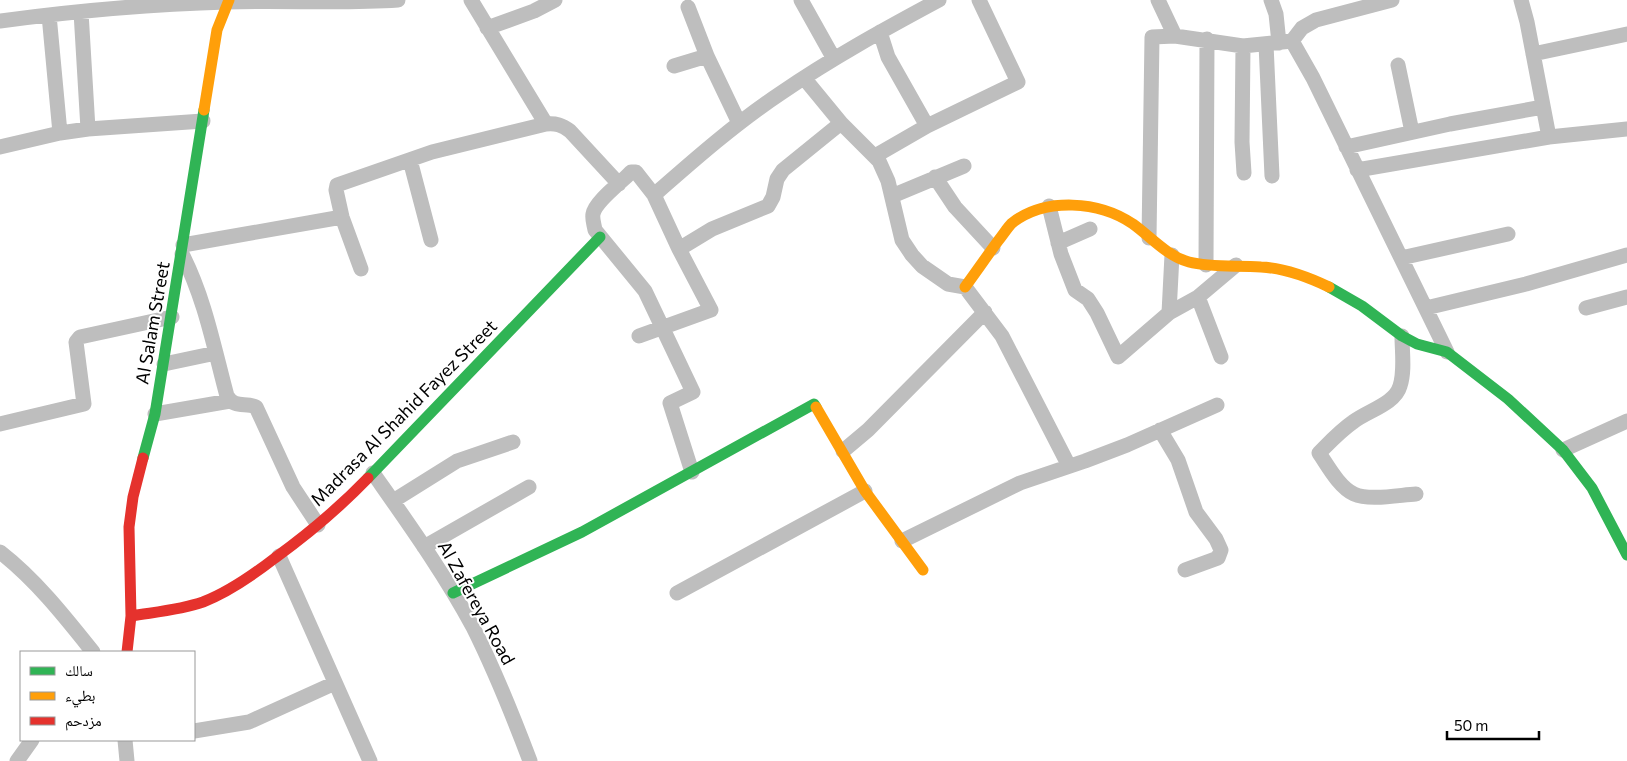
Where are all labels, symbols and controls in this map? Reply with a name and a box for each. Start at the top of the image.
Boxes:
street label: Al Salam Street [130,260,174,386]
street label: Madrasa Al Shahid Fayez Street [305,314,501,510]
street label: Al Zafereya Road [434,537,520,668]
legend [20,651,195,741]
text: سالك [65,661,93,679]
text: بطيء [65,686,95,708]
scale bar [1447,708,1540,740]
text: مزدحم [65,711,102,731]
text: 50 m [1454,716,1488,734]

